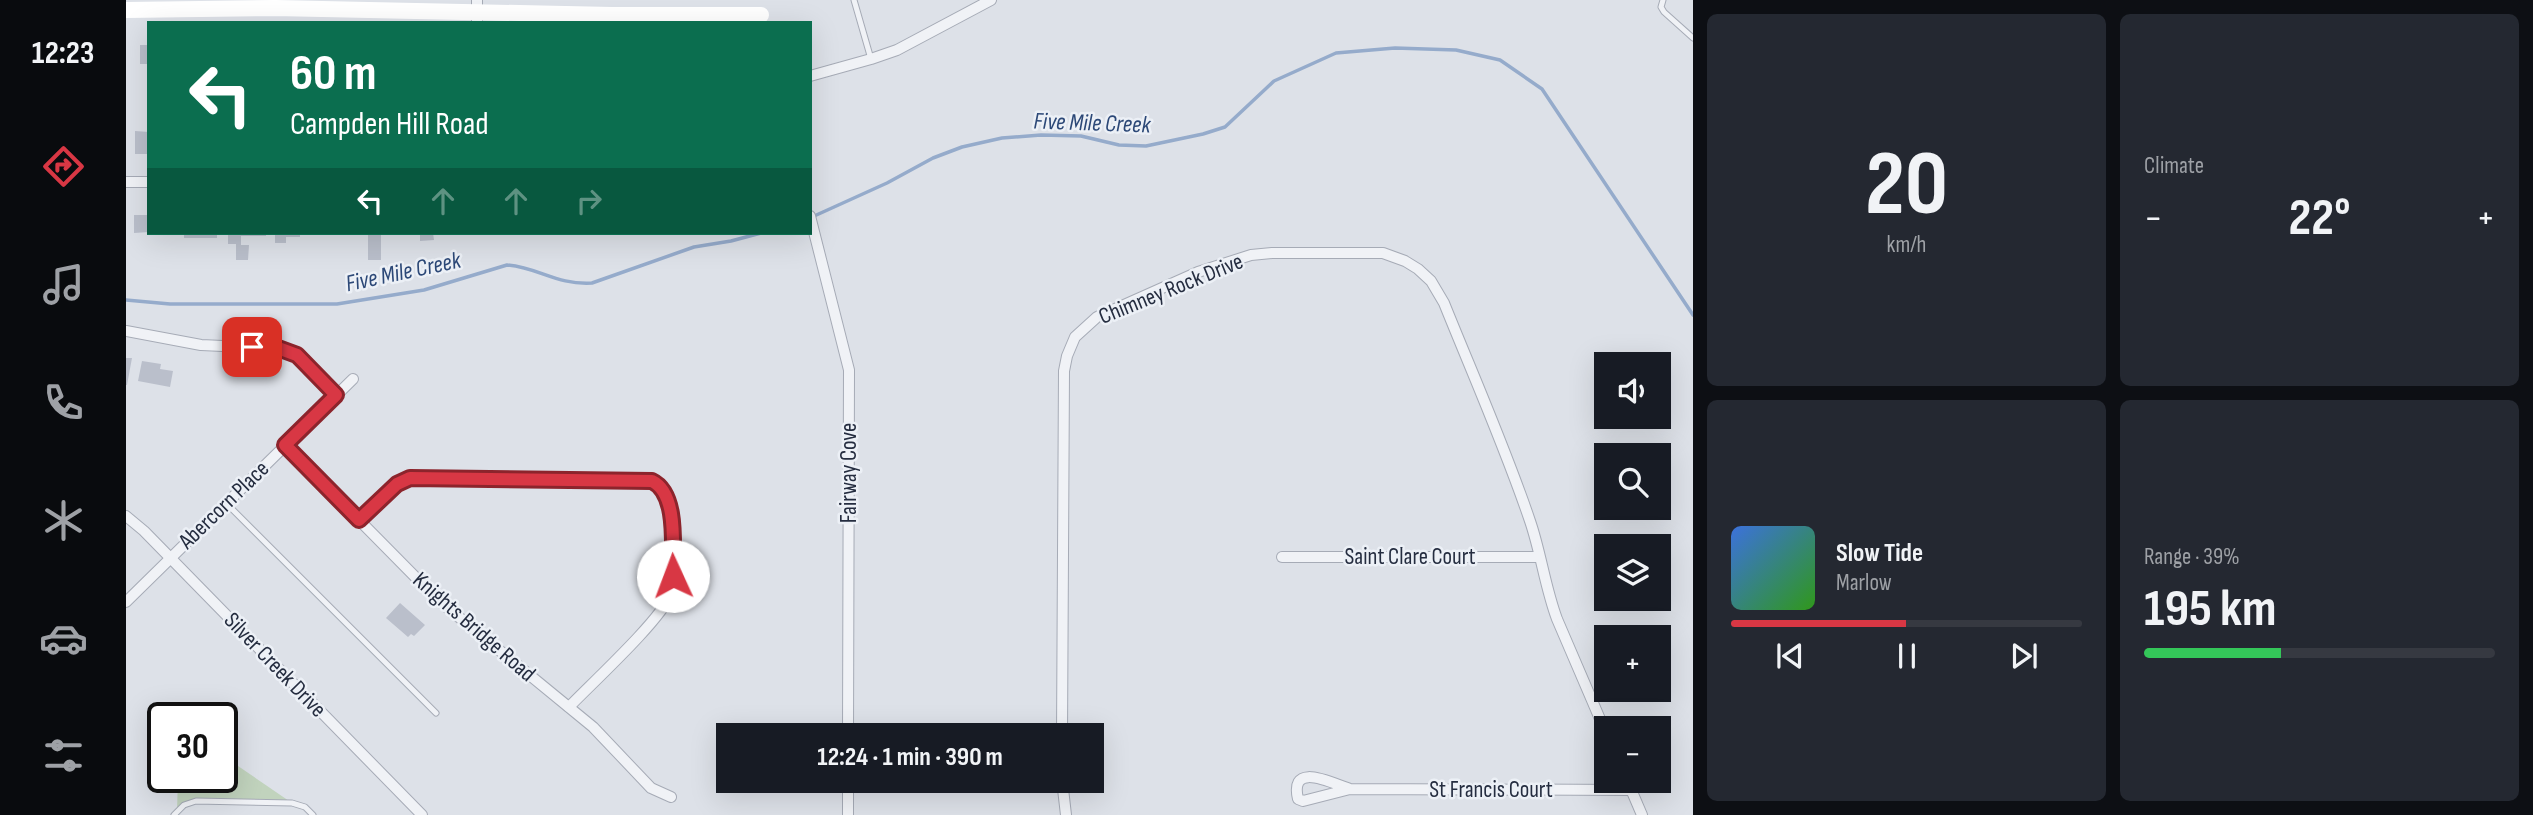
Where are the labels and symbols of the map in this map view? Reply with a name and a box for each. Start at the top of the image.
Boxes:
water label: Five Mile Creek [1033,106,1152,140]
water label: Five Mile Creek [343,245,464,298]
street label: Chimney Rock Drive [1095,247,1247,331]
pin [222,317,282,377]
street label: Fairway Cove [835,423,863,523]
street label: Abercorn Place [172,455,275,556]
position arrow [636,539,710,613]
street label: Saint Clare Court [1344,543,1476,571]
street label: Knights Bridge Road [407,566,541,688]
street label: Silver Creek Drive [218,607,332,723]
speed limit sign: 30 [147,702,238,793]
street label: St Francis Court [1429,776,1553,804]

